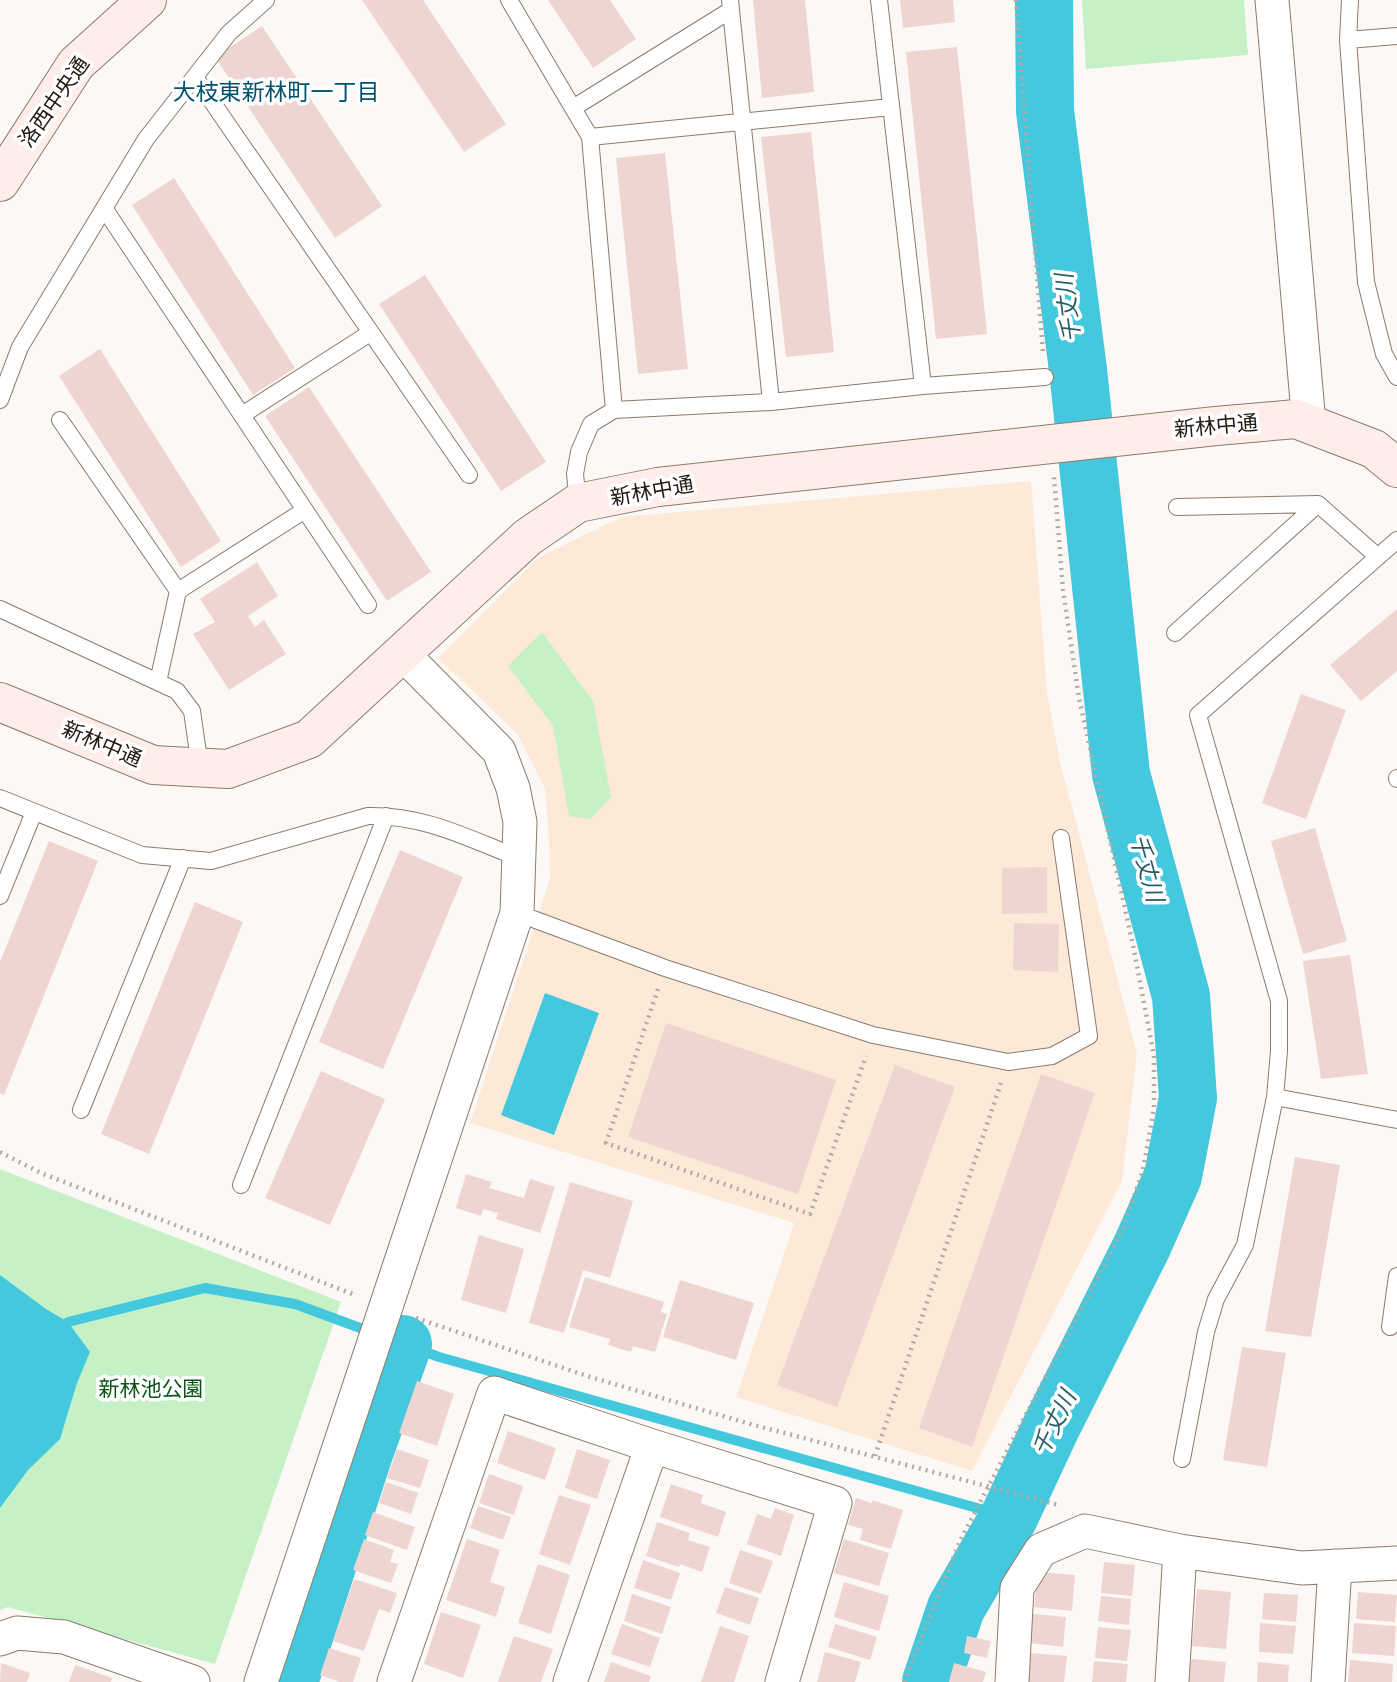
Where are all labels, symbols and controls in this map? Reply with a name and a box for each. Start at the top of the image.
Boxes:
street label: 洛西中央通 [12,51,93,151]
district label: 大枝東新林町一丁目 [173,77,380,105]
water label: 千丈川 [1049,269,1085,344]
street label: 新林中通 [1173,408,1259,441]
street label: 新林中通 [608,470,695,509]
street label: 新林中通 [59,715,146,771]
water label: 千丈川 [1126,831,1171,908]
park label: 新林池公園 [99,1375,204,1400]
water label: 千丈川 [1025,1383,1082,1460]

